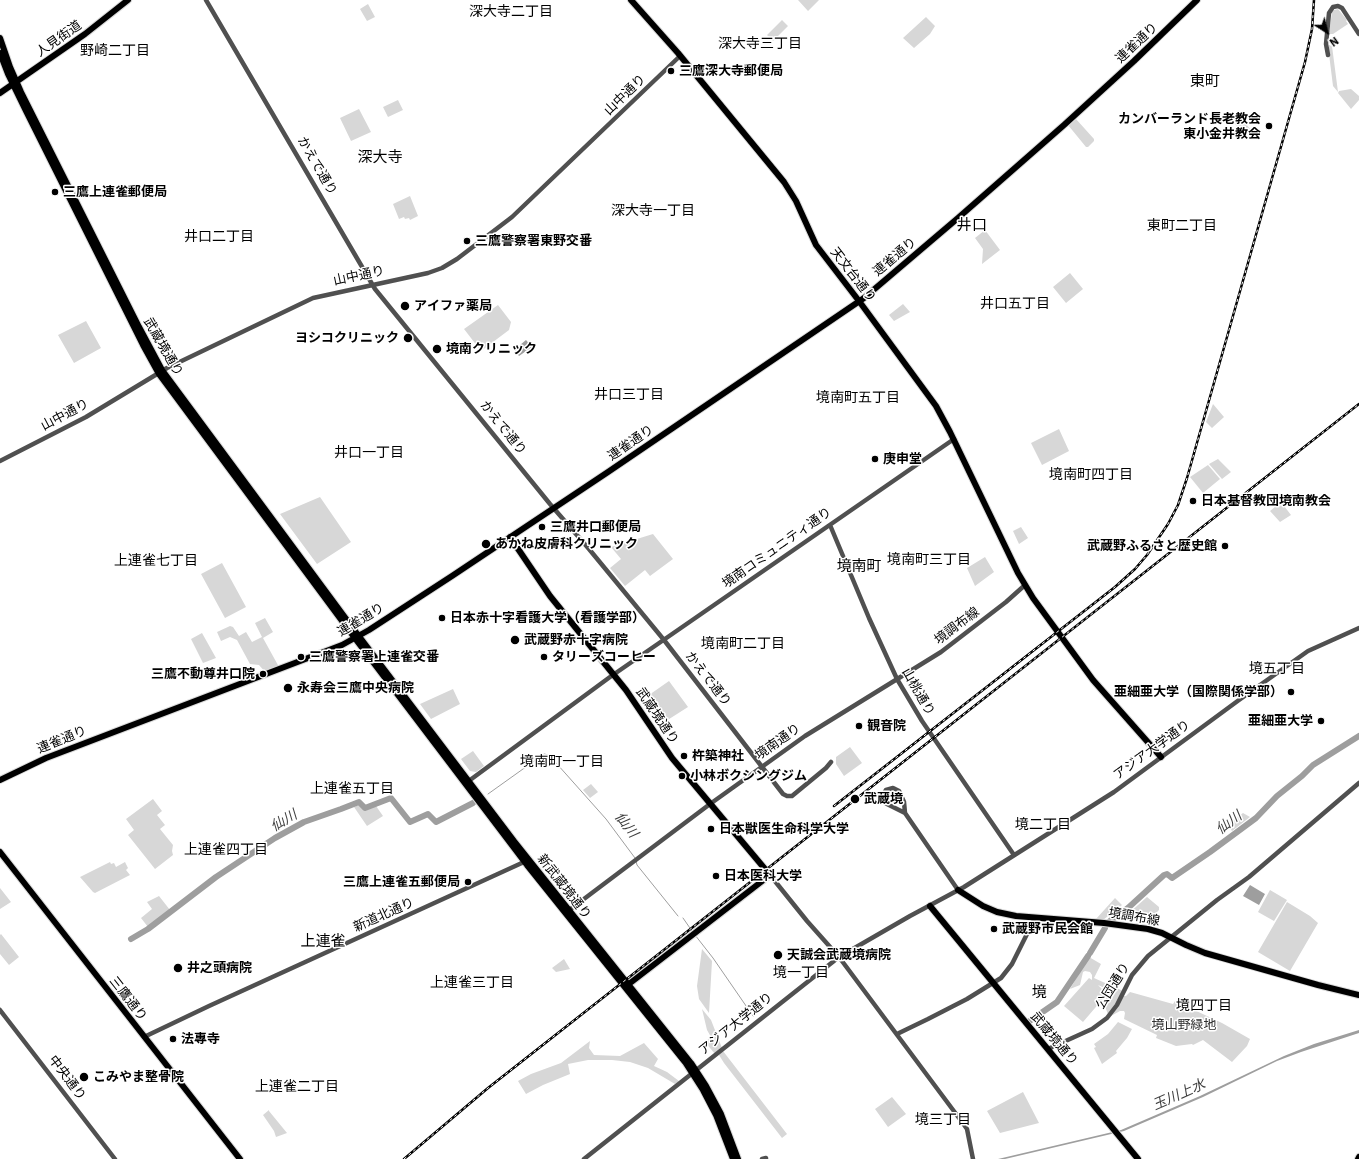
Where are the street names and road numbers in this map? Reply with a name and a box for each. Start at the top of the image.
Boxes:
street label: 人見街道 [33,18,85,60]
street label: 連雀通り [1113,20,1161,66]
street label: 山中通り [601,71,649,119]
street label: かえで通り [294,134,340,198]
street label: 連雀通り [870,234,920,280]
street label: 天文台通り [827,245,879,305]
street label: 山中通り [332,263,386,289]
street label: 武蔵境通り [140,315,186,379]
street label: 山中通り [38,396,92,434]
street label: かえで通り [476,398,530,458]
street label: 連雀通り [605,422,657,464]
street label: 境南コミュニティ通り [719,504,835,592]
street label: 連雀通り [335,600,387,640]
street label: 境調布線 [932,604,982,648]
street label: かえで通り [682,649,734,709]
street label: 山桃通り [898,666,938,718]
street label: 武蔵境通り [632,685,682,747]
street label: アジア大学通り [1111,717,1193,783]
street label: 境南通り [752,721,804,763]
street label: 連雀通り [35,723,89,757]
street label: 新武蔵境通り [534,851,594,923]
street label: 新道北通り [351,895,417,935]
street label: 境調布線 [1107,905,1161,929]
street label: 公団通り [1093,960,1133,1012]
street label: 三鷹通り [106,974,150,1024]
street label: アジア大学通り [696,989,776,1059]
street label: 武蔵境通り [1027,1009,1081,1069]
street label: 中央通り [45,1053,89,1103]

